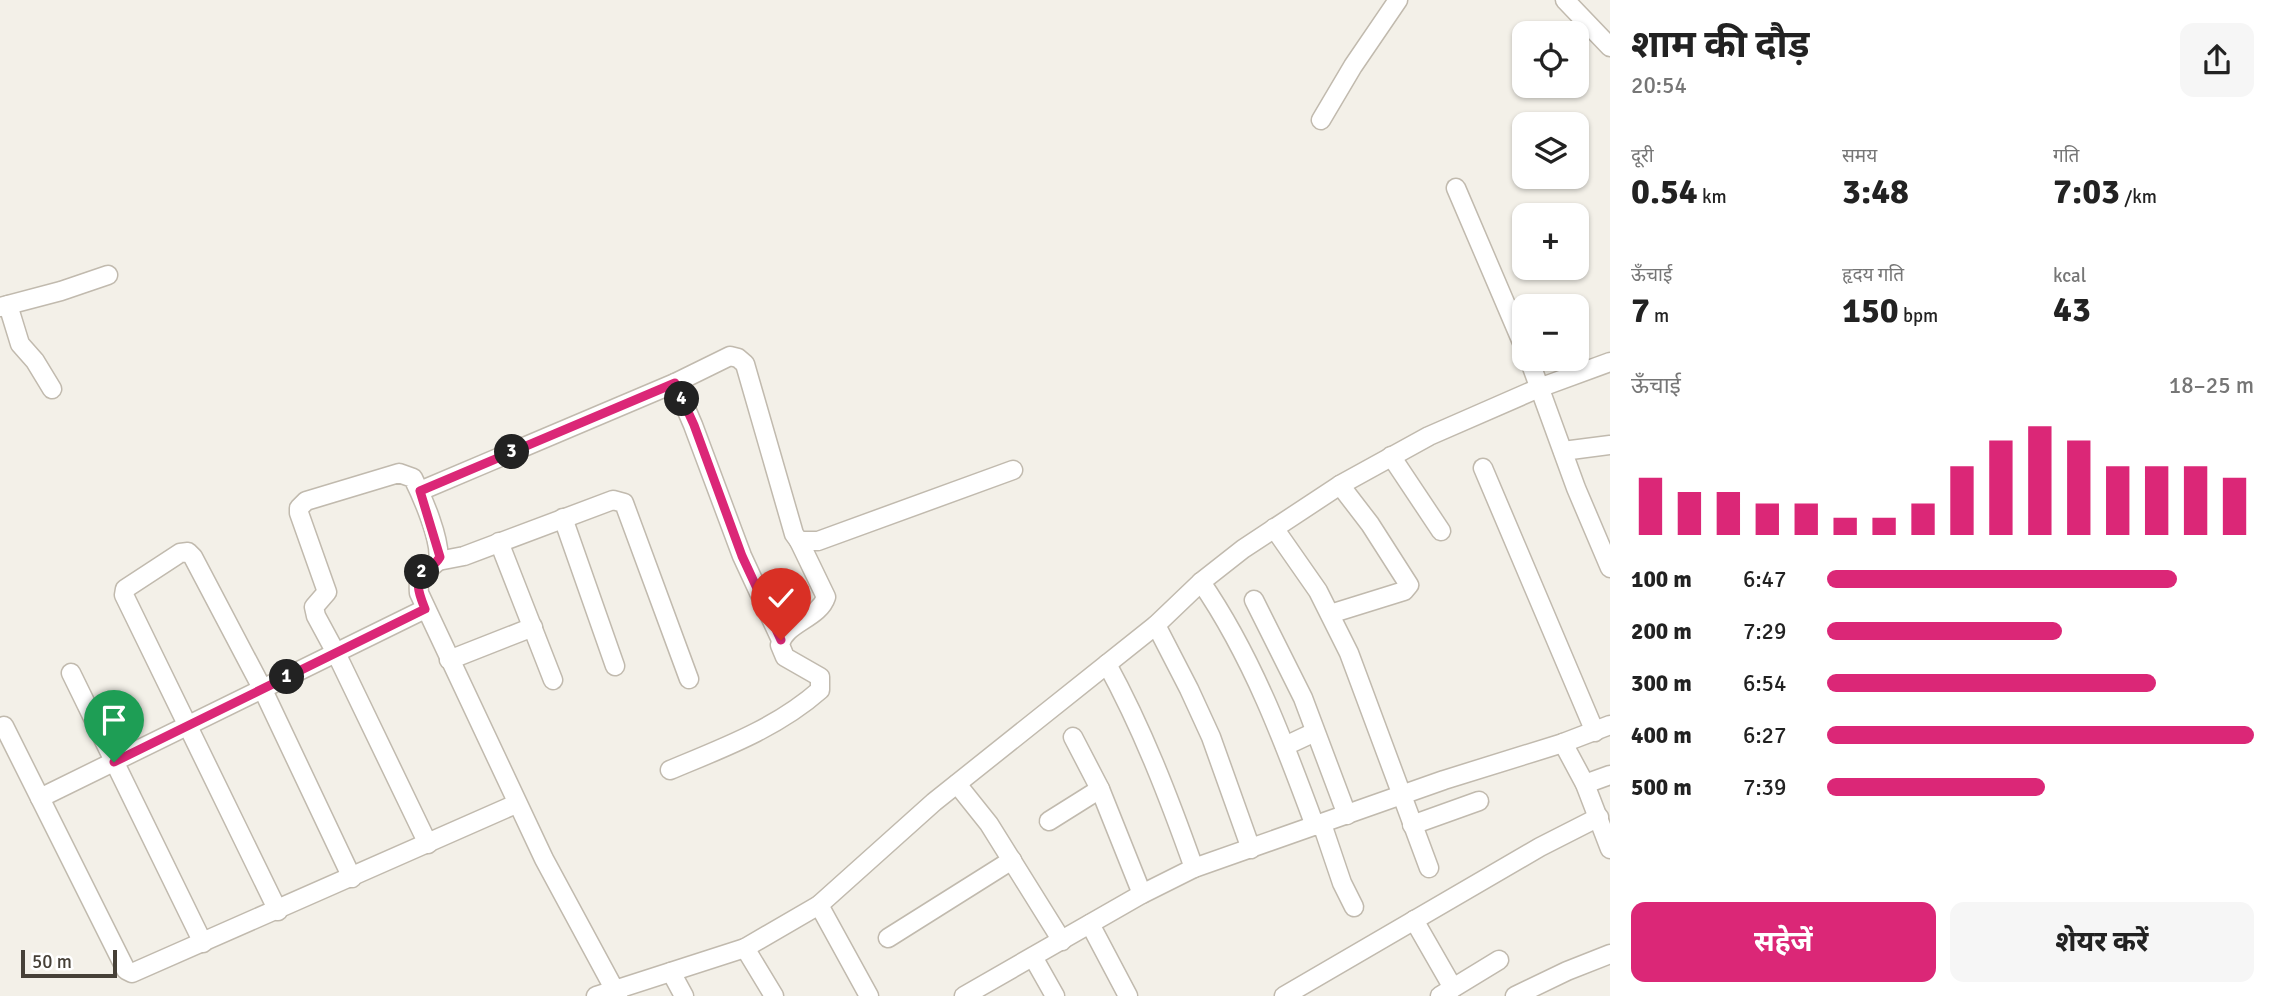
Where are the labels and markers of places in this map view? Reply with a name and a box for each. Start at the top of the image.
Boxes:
pin: 4 [664,382,700,416]
pin: 3 [494,434,530,470]
pin: 2 [404,554,440,590]
pin [751,568,811,640]
pin: 1 [270,660,304,694]
pin [84,690,144,762]

